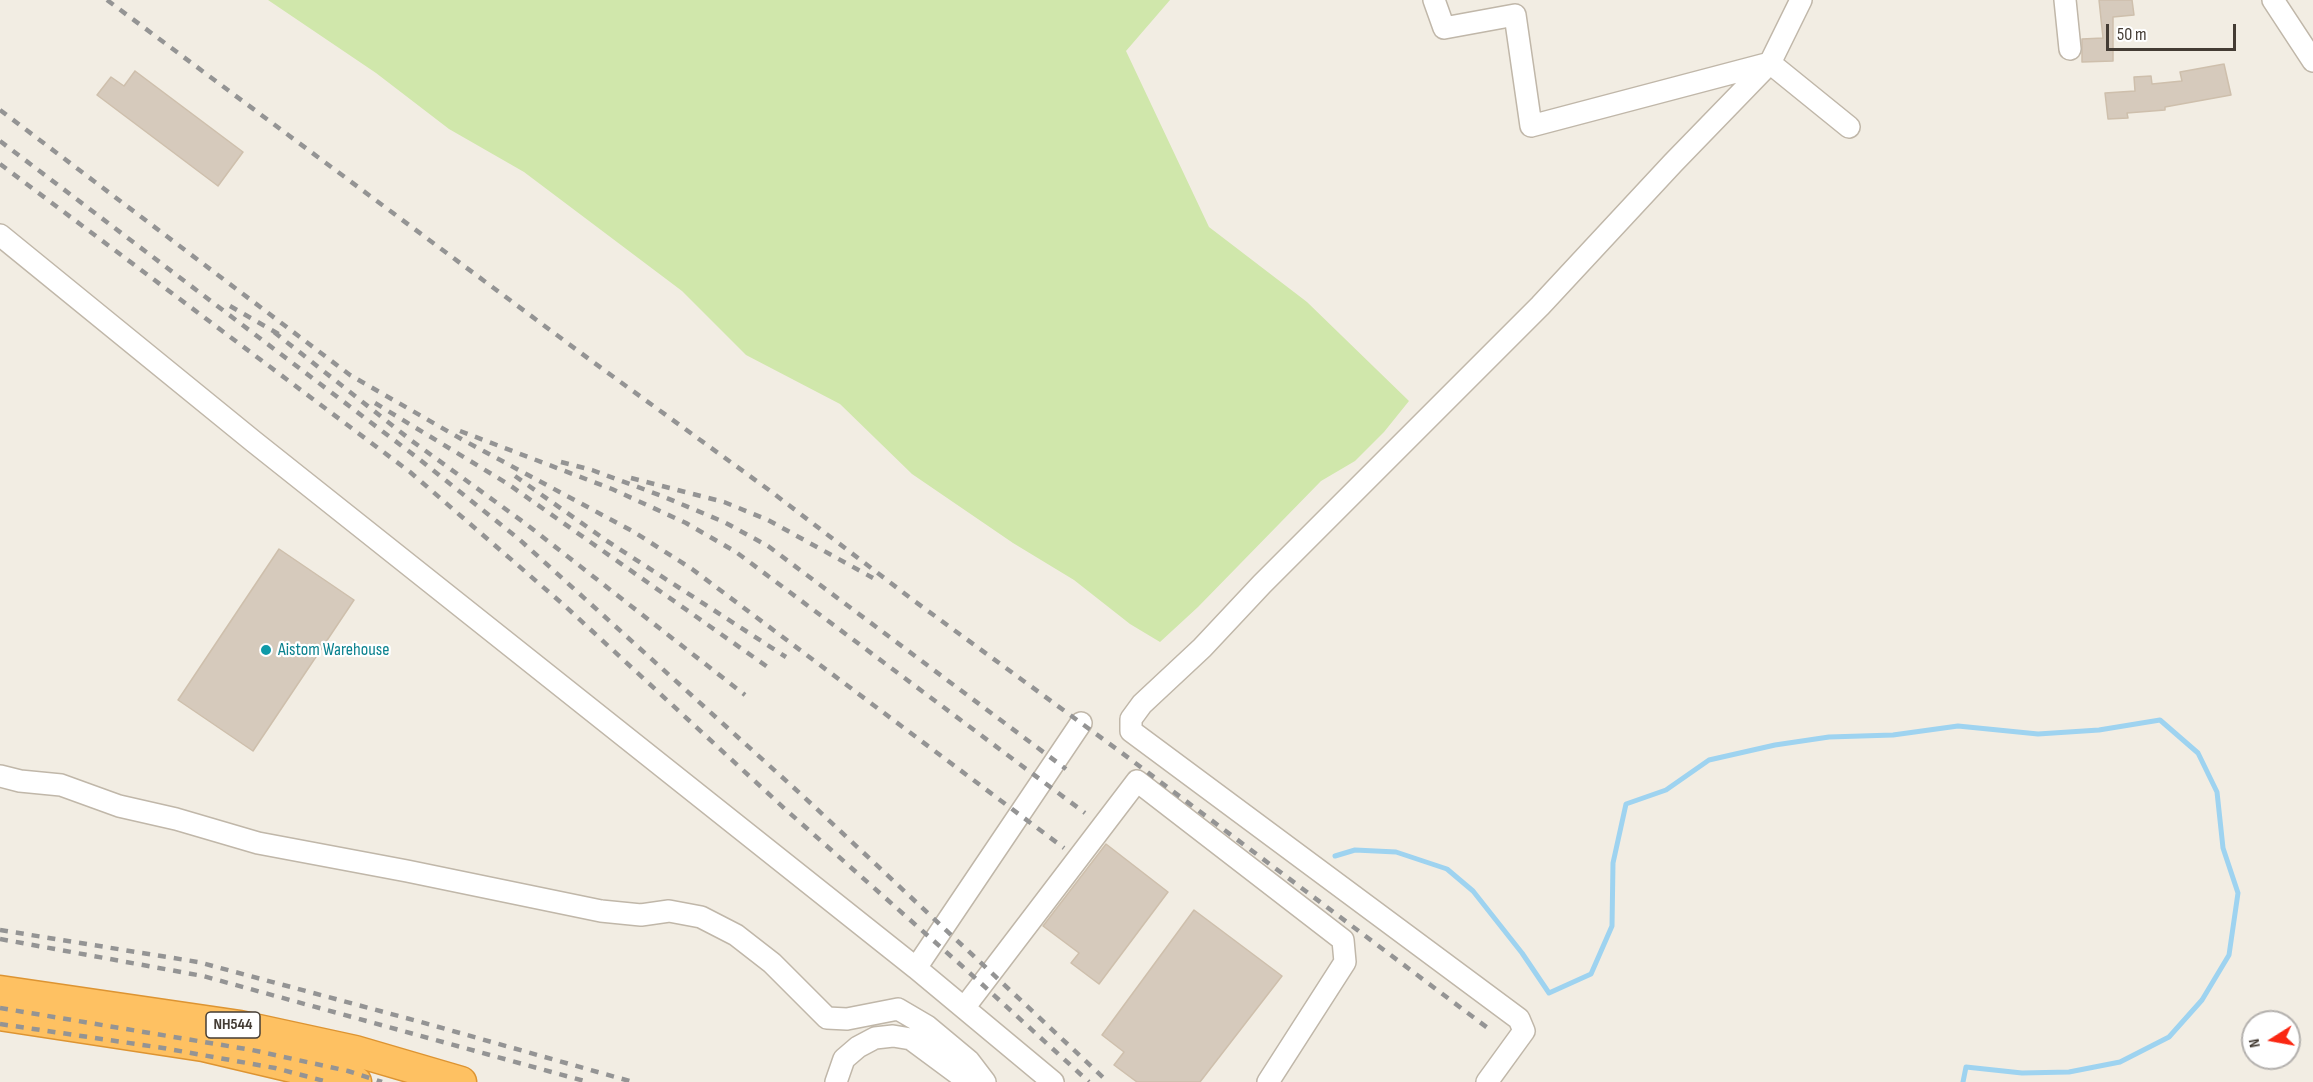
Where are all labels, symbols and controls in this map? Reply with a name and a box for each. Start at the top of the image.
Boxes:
scale bar [2109,12,2240,50]
text: 50 m [2117,24,2147,45]
place label: Aistom Warehouse [278,639,389,661]
marker: Aistom Warehouse [259,643,273,657]
north arrow [2241,1010,2301,1070]
road number: NH544 [206,1012,260,1038]
text: N [2245,1037,2265,1049]

